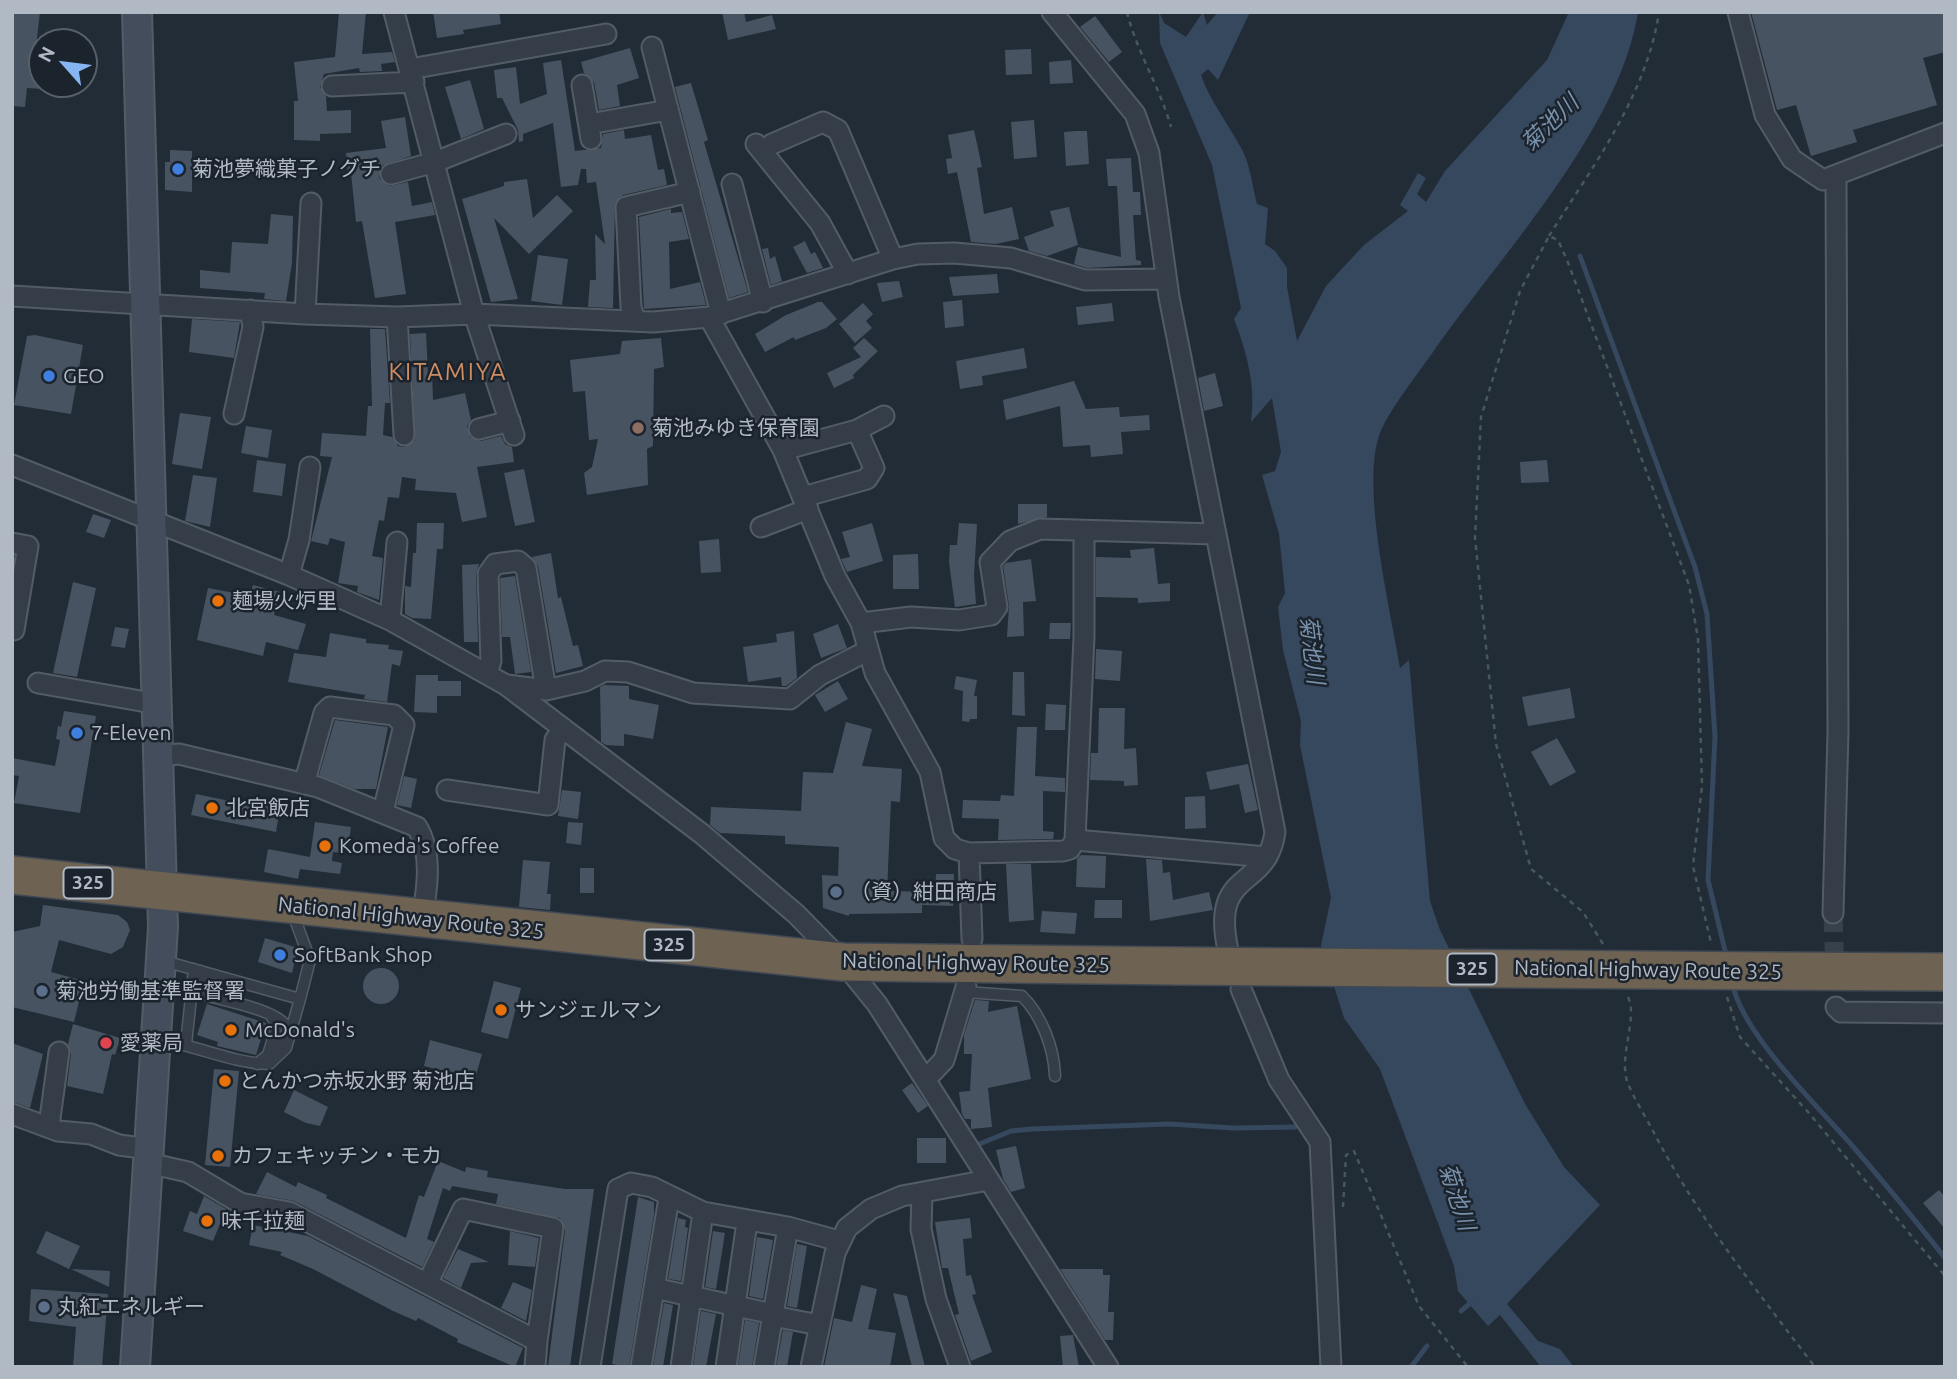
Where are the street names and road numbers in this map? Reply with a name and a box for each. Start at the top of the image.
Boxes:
road number: 325 [64,868,112,898]
street label: National Highway Route 325 [277,891,545,945]
road number: 325 [644,930,694,960]
street label: National Highway Route 325 [842,948,1110,978]
road number: 325 [1448,953,1496,984]
street label: National Highway Route 325 [1514,955,1782,985]

